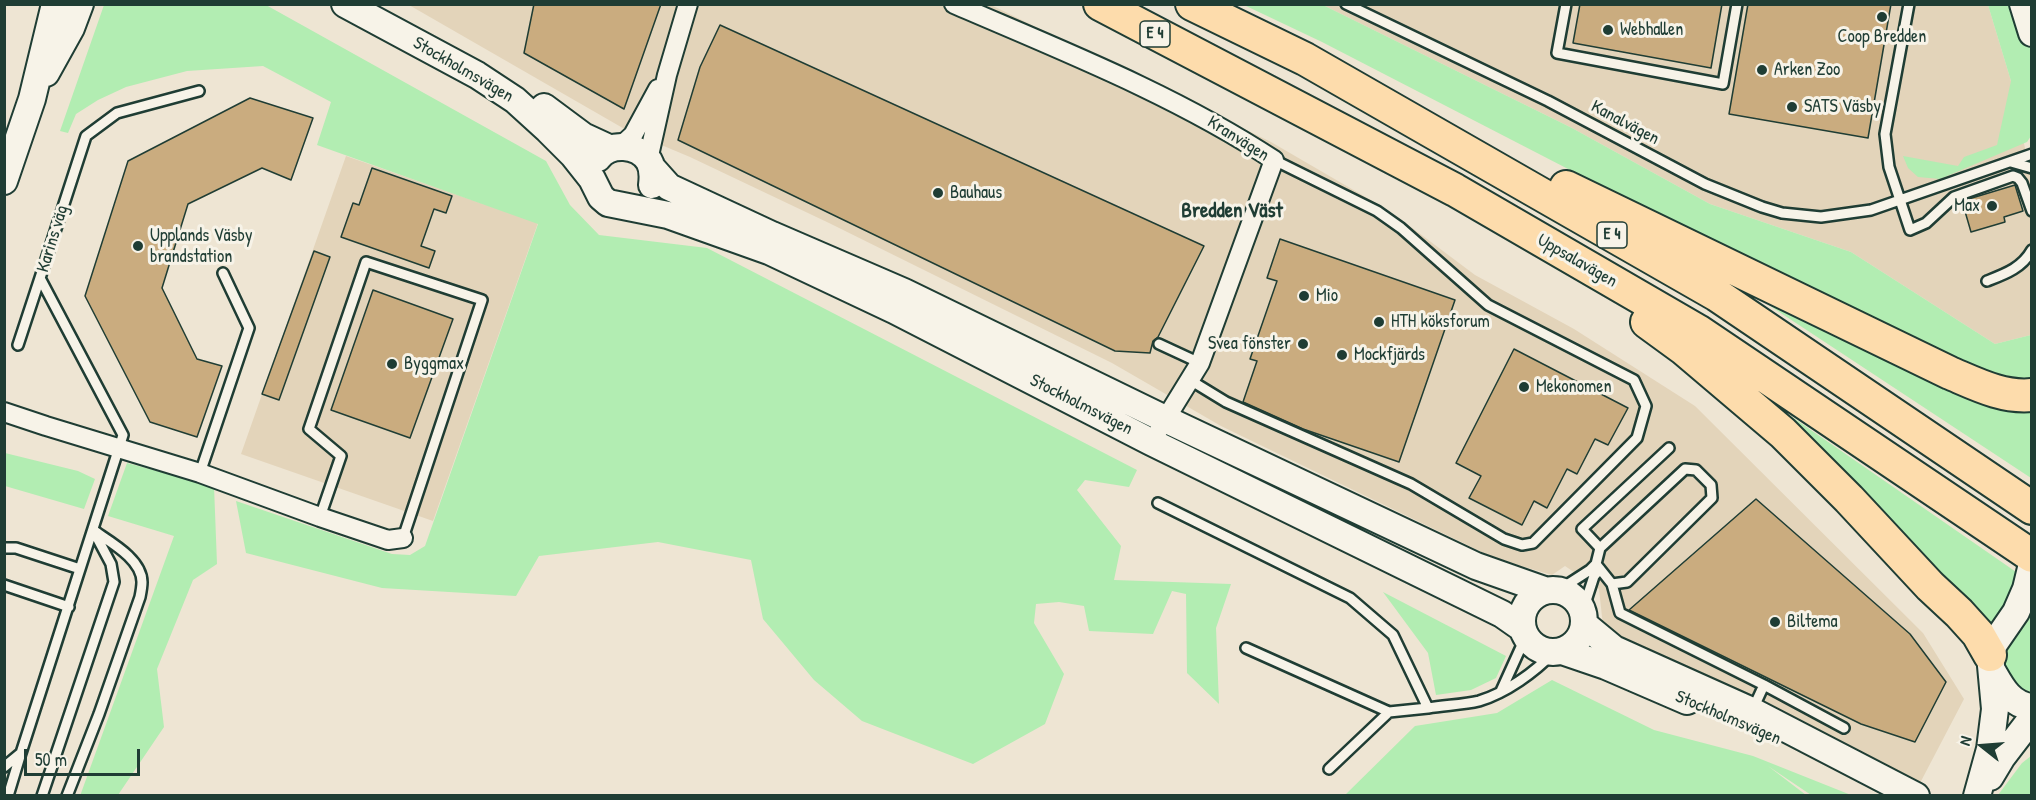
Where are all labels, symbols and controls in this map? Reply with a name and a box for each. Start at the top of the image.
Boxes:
marker: Coop Bredden [1875,10,1889,24]
place label: Webhallen [1620,19,1683,41]
road number: E 4 [1140,21,1170,47]
marker: Webhallen [1601,23,1615,37]
place label: Coop Bredden [1838,26,1926,48]
street label: Stockholmsvägen [409,33,517,107]
place label: Arken Zoo [1774,59,1840,81]
marker: Arken Zoo [1755,63,1769,77]
street label: Kanalvägen [1587,96,1663,150]
place label: SATS Väsby [1804,96,1881,118]
marker: SATS Väsby [1785,100,1799,114]
street label: Kranvägen [1203,112,1273,166]
place label: Bauhaus [950,182,1002,204]
marker: Bauhaus [931,186,945,200]
place label: Max [1954,195,1980,217]
district label: Bredden Väst [1181,198,1283,224]
marker: Max [1985,199,1999,213]
street label: Karins väg [33,203,73,275]
road number: E 4 [1597,222,1627,248]
place label: Upplands Väsby brandstation [150,225,253,268]
street label: Uppsalavägen [1533,229,1621,293]
marker: Upplands Väsby brandstation [131,239,145,253]
place label: Mio [1316,285,1338,307]
marker: Mio [1297,289,1311,303]
place label: HTH köksforum [1391,311,1490,333]
marker: HTH köksforum [1372,315,1386,329]
place label: Svea fönster [1208,333,1291,355]
marker: Svea fönster [1296,337,1310,351]
place label: Mockfjärds [1354,344,1425,366]
marker: Mockfjärds [1335,348,1349,362]
place label: Byggmax [404,353,464,375]
marker: Byggmax [385,357,399,371]
street label: Stockholmsvägen [1026,370,1136,440]
place label: Mekonomen [1536,376,1612,398]
marker: Mekonomen [1517,380,1531,394]
place label: Biltema [1787,611,1838,633]
marker: Biltema [1768,615,1782,629]
street label: Stockholmsvägen [1672,686,1784,750]
north arrow [1952,716,2012,776]
text: N [1953,733,1977,748]
scale bar [27,737,142,775]
text: 50 m [35,747,67,772]

